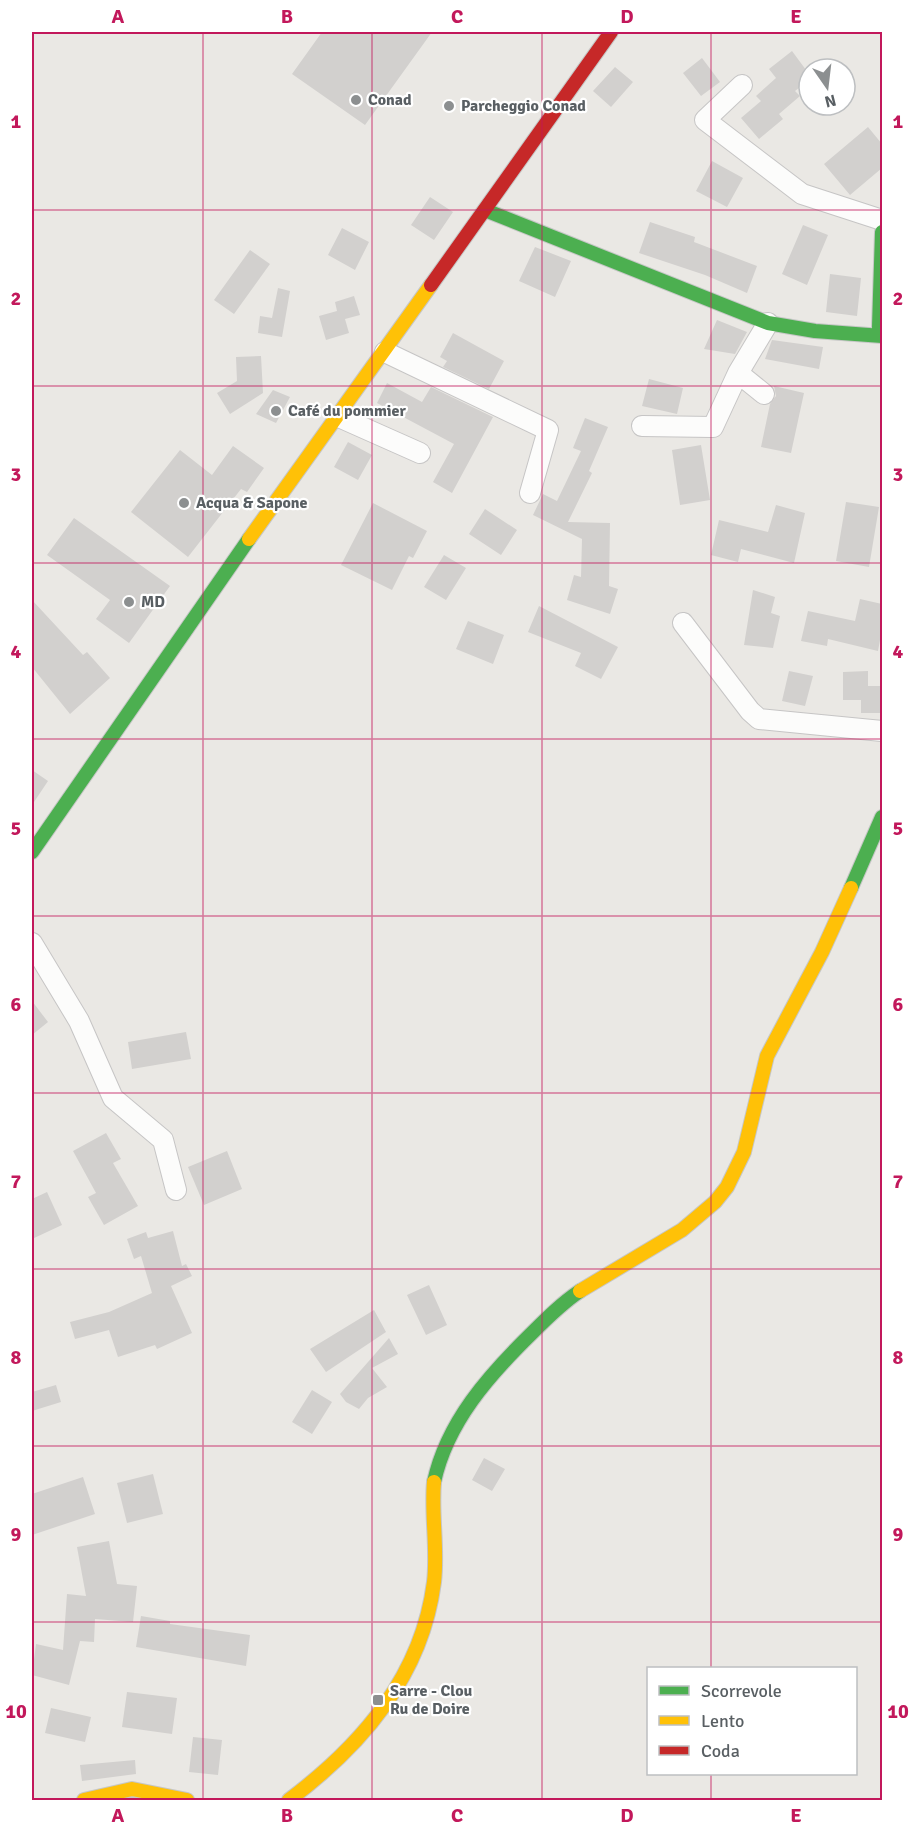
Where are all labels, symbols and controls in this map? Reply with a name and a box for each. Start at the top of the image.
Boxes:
text: A [112,4,125,29]
text: B [281,4,293,29]
text: C [451,4,463,29]
text: D [620,4,634,29]
text: E [790,4,802,29]
north arrow [797,57,857,117]
place label: Conad [368,90,412,110]
text: N [823,90,838,112]
marker: Conad [349,93,363,107]
place label: Parcheggio Conad [461,96,586,116]
marker: Parcheggio Conad [442,99,456,113]
text: 1 [11,109,22,134]
text: 1 [893,109,904,134]
text: 2 [11,286,21,311]
text: 2 [893,286,903,311]
place label: Café du pommier [288,401,407,421]
marker: Café du pommier [269,404,283,418]
text: 3 [11,462,21,487]
text: 3 [893,462,903,487]
place label: Acqua & Sapone [196,493,308,513]
marker: Acqua & Sapone [177,496,191,510]
place label: MD [141,592,165,612]
marker: MD [122,595,136,609]
text: 4 [11,639,22,664]
text: 4 [893,639,904,664]
text: 5 [11,816,21,841]
text: 5 [893,816,903,841]
text: 6 [11,992,22,1017]
text: 6 [893,992,904,1017]
text: 7 [11,1169,22,1194]
text: 7 [893,1169,904,1194]
text: 8 [11,1345,22,1370]
text: 8 [893,1345,904,1370]
text: 9 [11,1522,22,1547]
text: 9 [893,1522,904,1547]
legend [647,1667,857,1775]
text: Scorrevole [701,1680,782,1702]
place label: Sarre - Clou Ru de Doire [390,1681,473,1719]
marker: Sarre - Clou Ru de Doire [371,1693,385,1707]
text: 10 [5,1699,27,1724]
text: 10 [887,1699,909,1724]
text: Lento [701,1710,744,1732]
text: Coda [701,1740,740,1762]
text: A [112,1803,125,1828]
text: B [281,1803,293,1828]
text: C [451,1803,463,1828]
text: D [620,1803,634,1828]
text: E [790,1803,802,1828]

